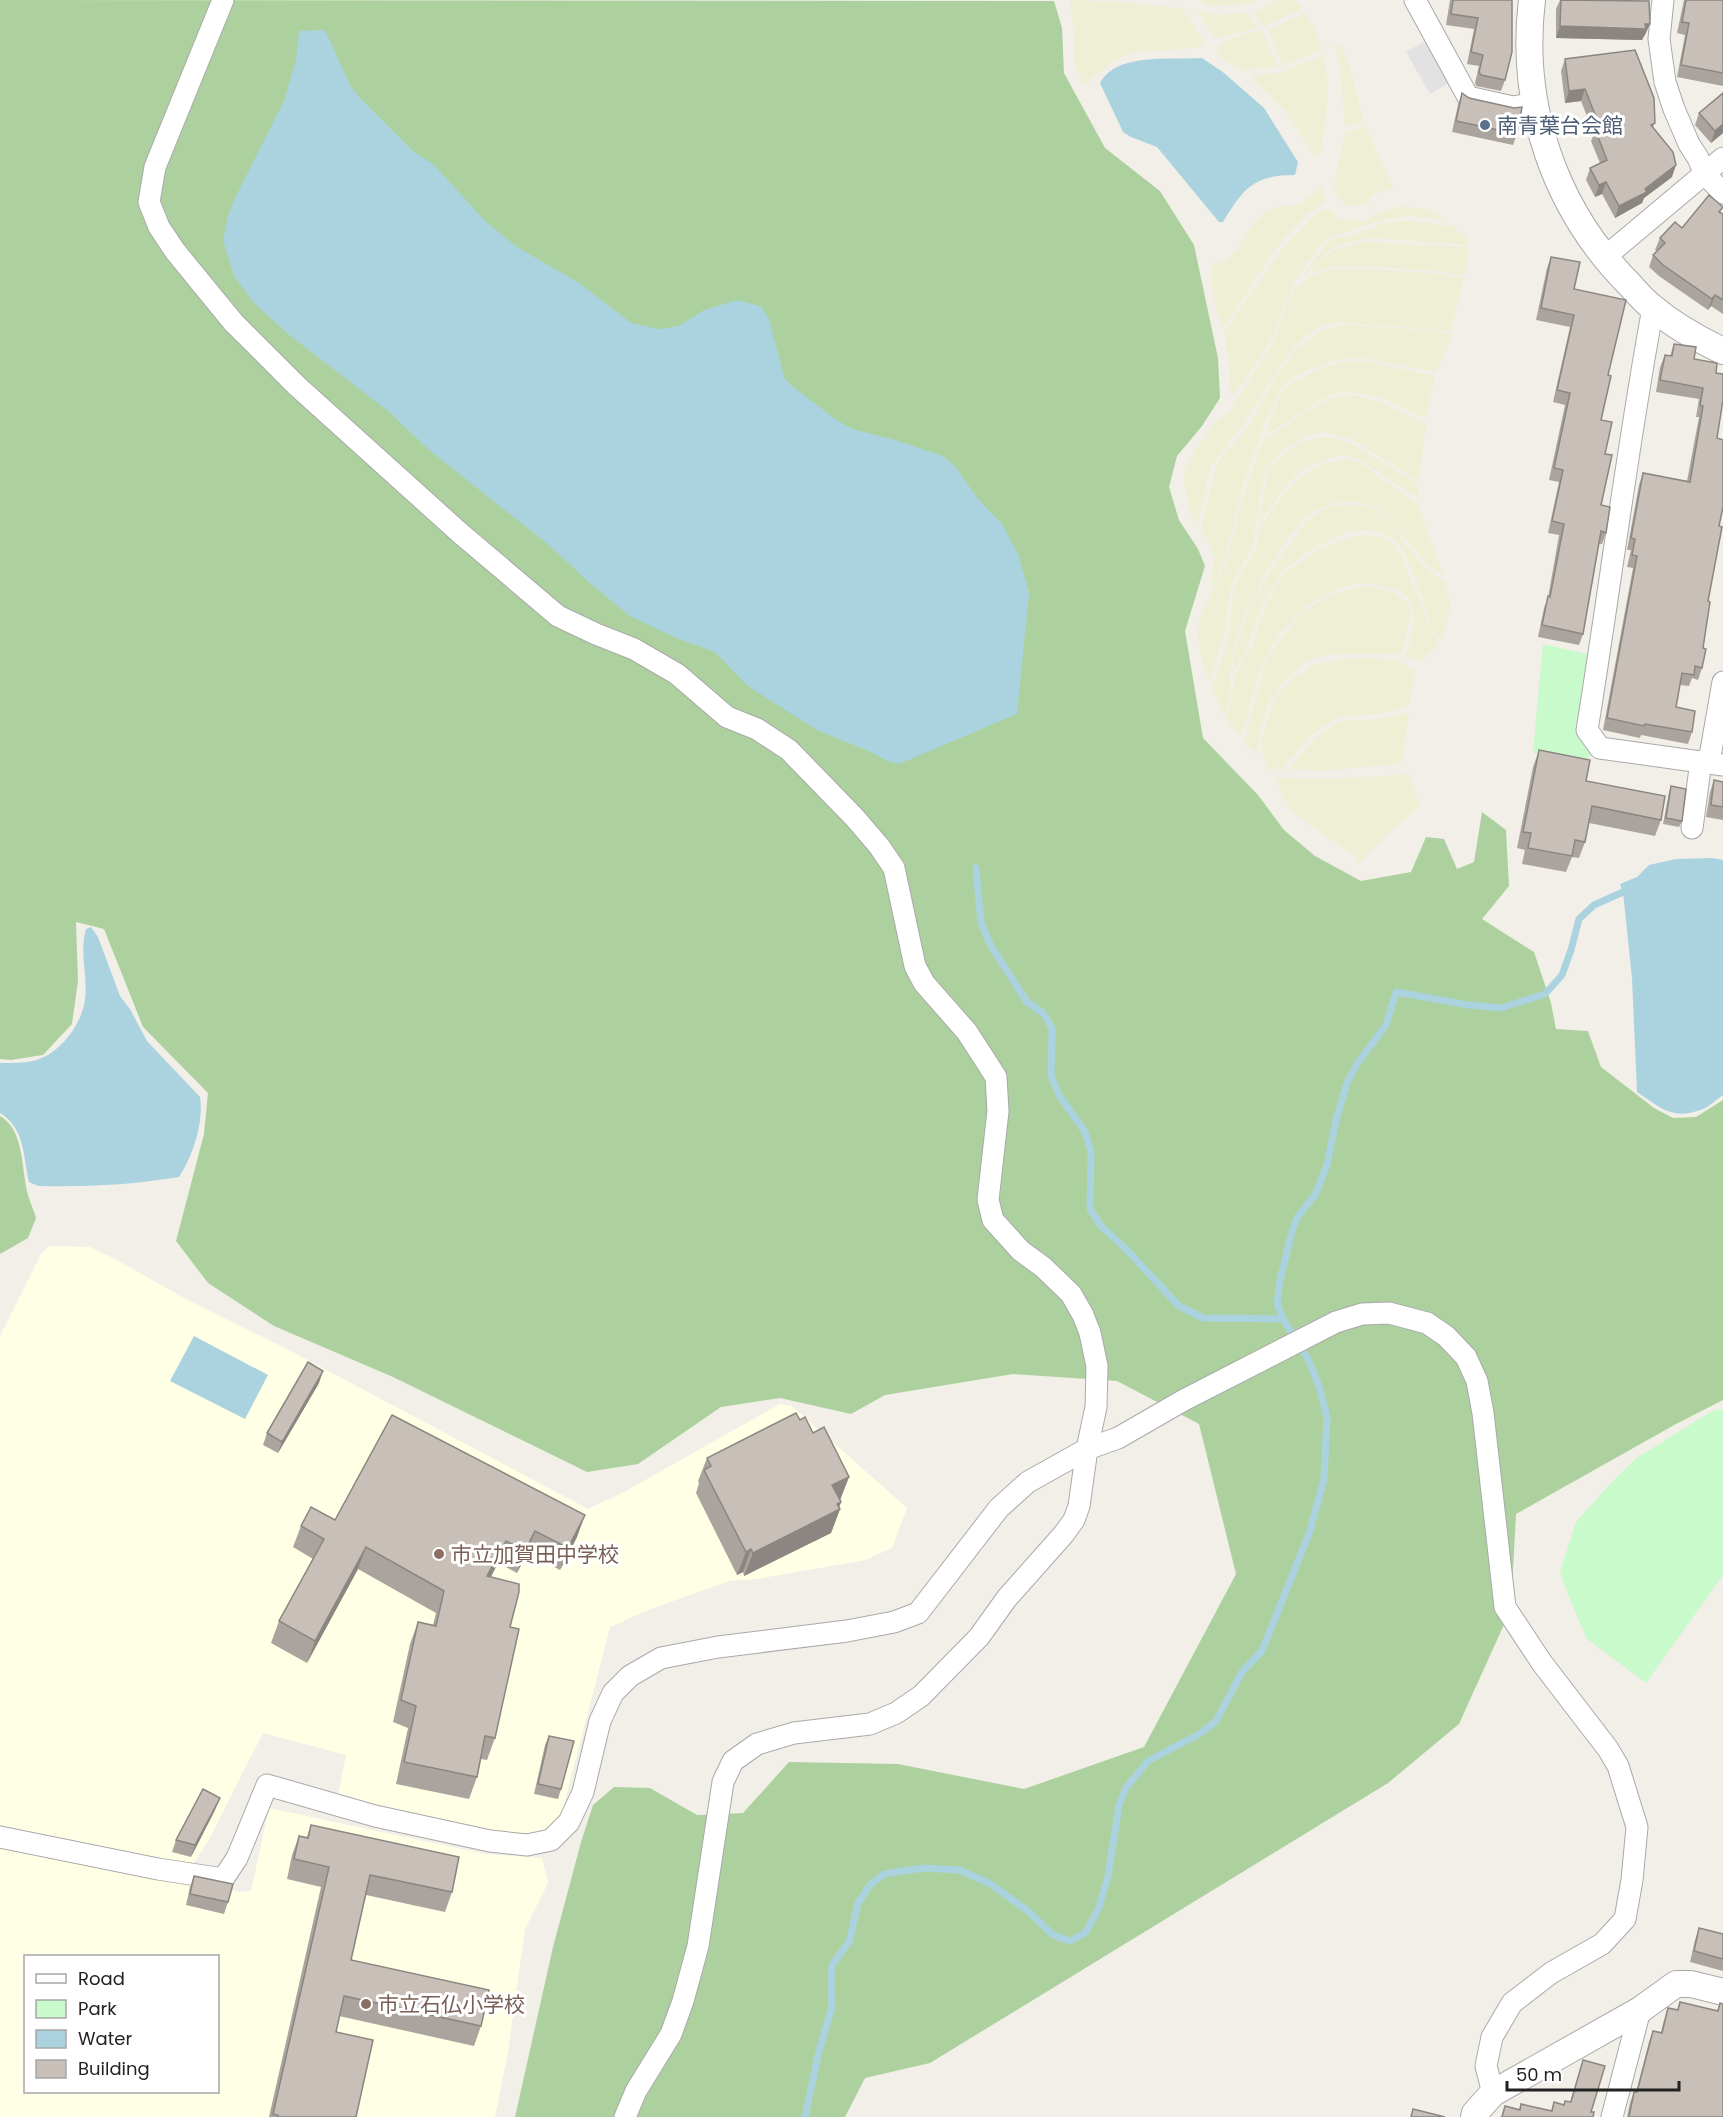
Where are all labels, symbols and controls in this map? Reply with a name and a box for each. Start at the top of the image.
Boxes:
place label: 南青葉台会館 [1497,111,1623,140]
marker: 南青葉台会館 [1478,118,1492,132]
place label: 市立加賀田中学校 [451,1540,619,1569]
marker: 市立加賀田中学校 [432,1547,446,1561]
legend [24,1955,219,2093]
text: Road [78,1966,125,1991]
place label: 市立石仏小学校 [378,1990,525,2019]
text: Park [78,1996,117,2021]
marker: 市立石仏小学校 [359,1997,373,2011]
text: Water [78,2026,132,2051]
scale bar [1507,2054,1680,2092]
text: Building [78,2056,150,2081]
text: 50 m [1516,2062,1562,2087]

